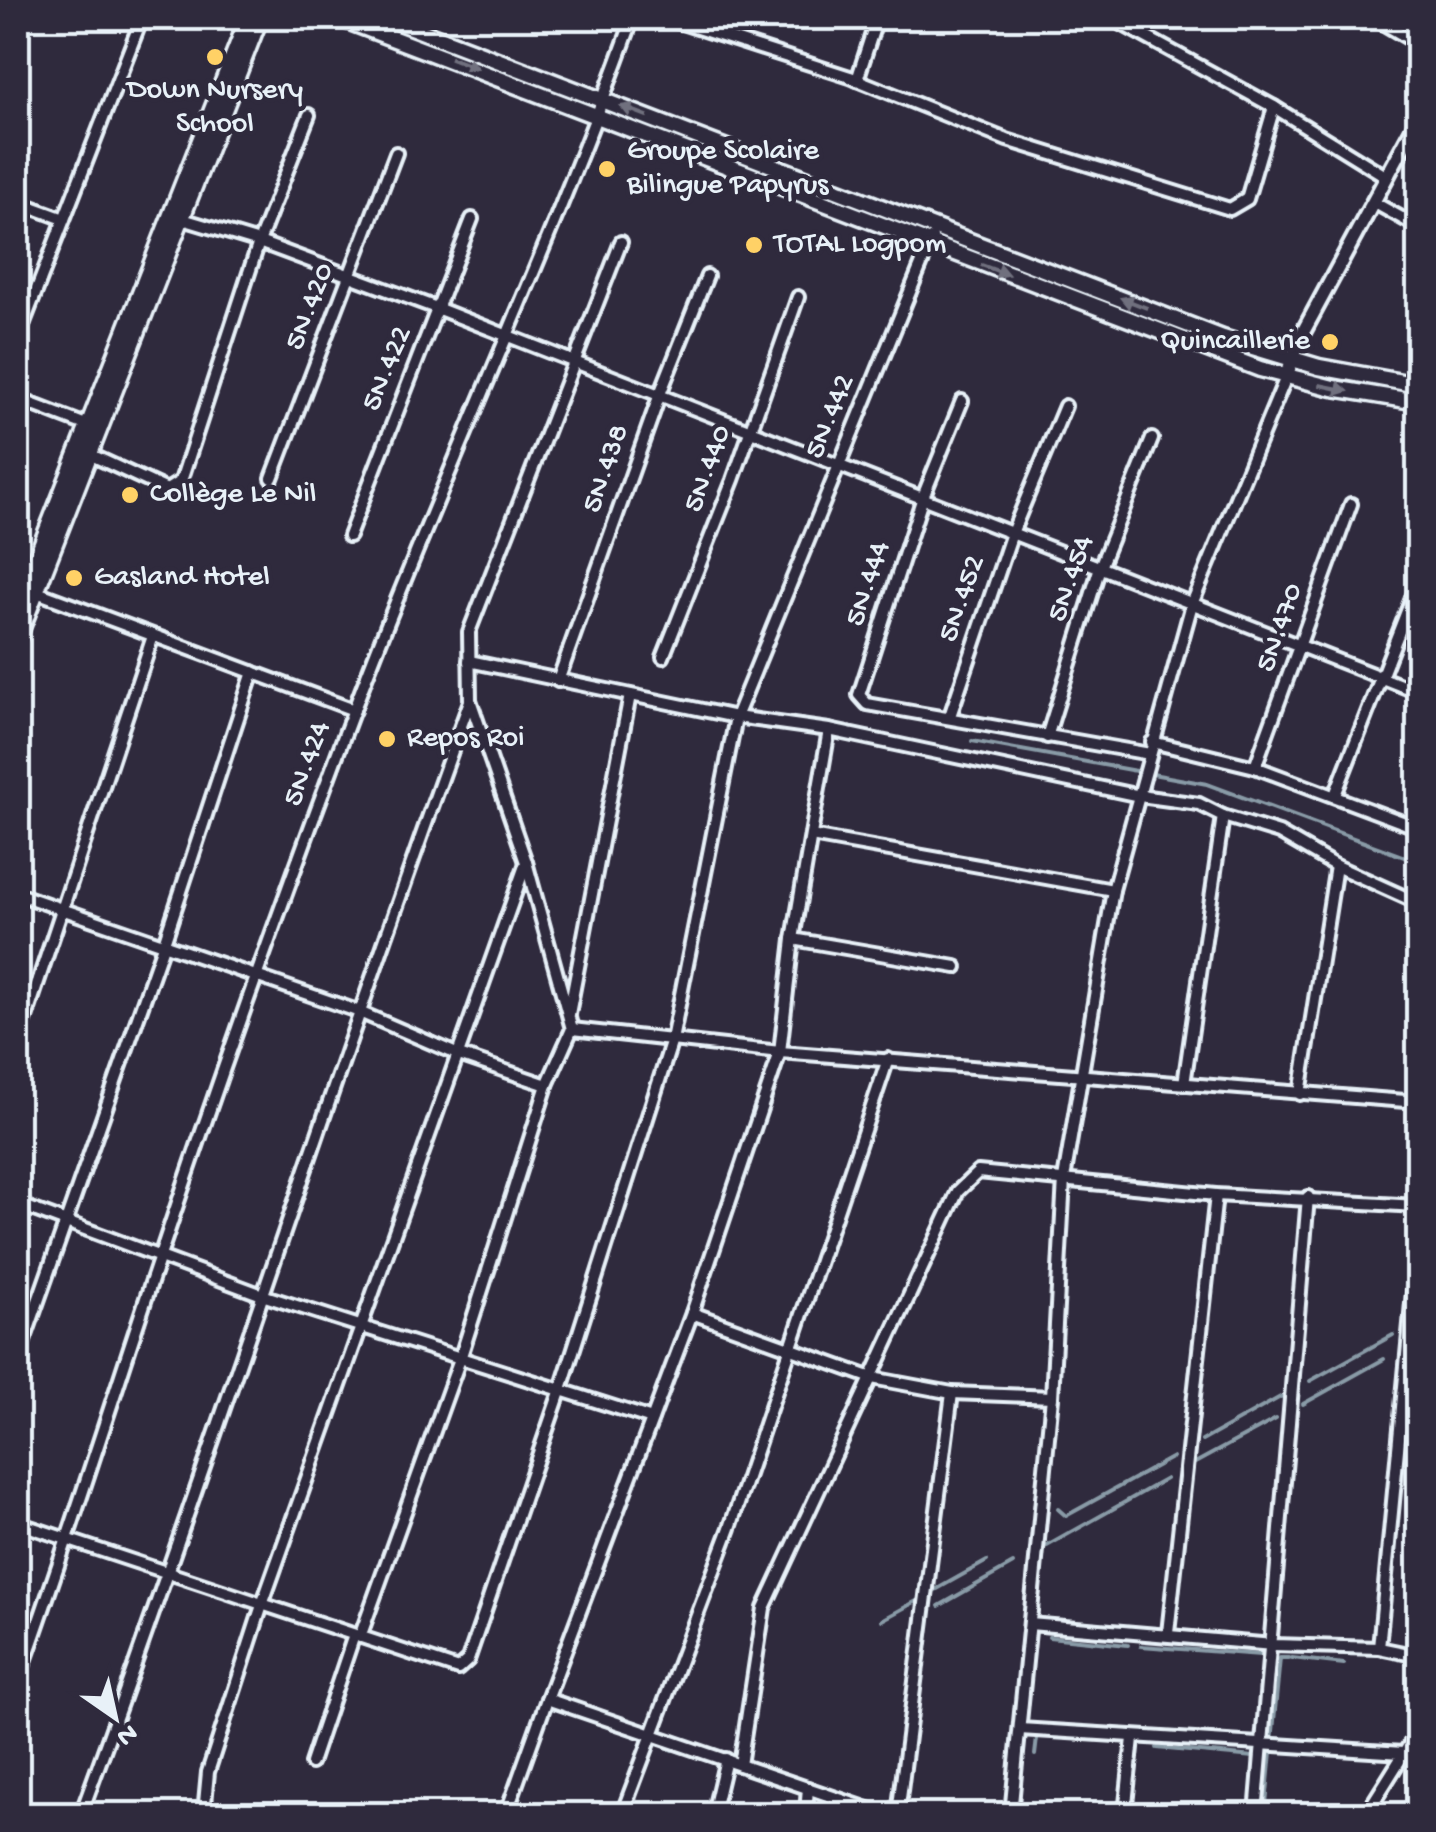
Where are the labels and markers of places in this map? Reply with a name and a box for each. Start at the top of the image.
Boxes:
marker: Down Nursery School [204,46,226,68]
place label: Down Nursery School [125,74,303,143]
place label: Groupe Scolaire Bilingue Papyrus [626,135,829,204]
marker: Groupe Scolaire Bilingue Papyrus [596,158,618,180]
place label: TOTAL Logpom [772,228,946,263]
marker: TOTAL Logpom [743,234,765,256]
place label: Quincaillerie [1160,325,1311,360]
marker: Quincaillerie [1319,331,1341,353]
place label: Collège Le Nil [150,478,316,513]
marker: Collège Le Nil [119,484,141,506]
place label: Gasland Hotel [94,561,270,596]
marker: Gasland Hotel [63,567,85,589]
place label: Repos Roi [407,722,524,757]
marker: Repos Roi [376,728,398,750]

